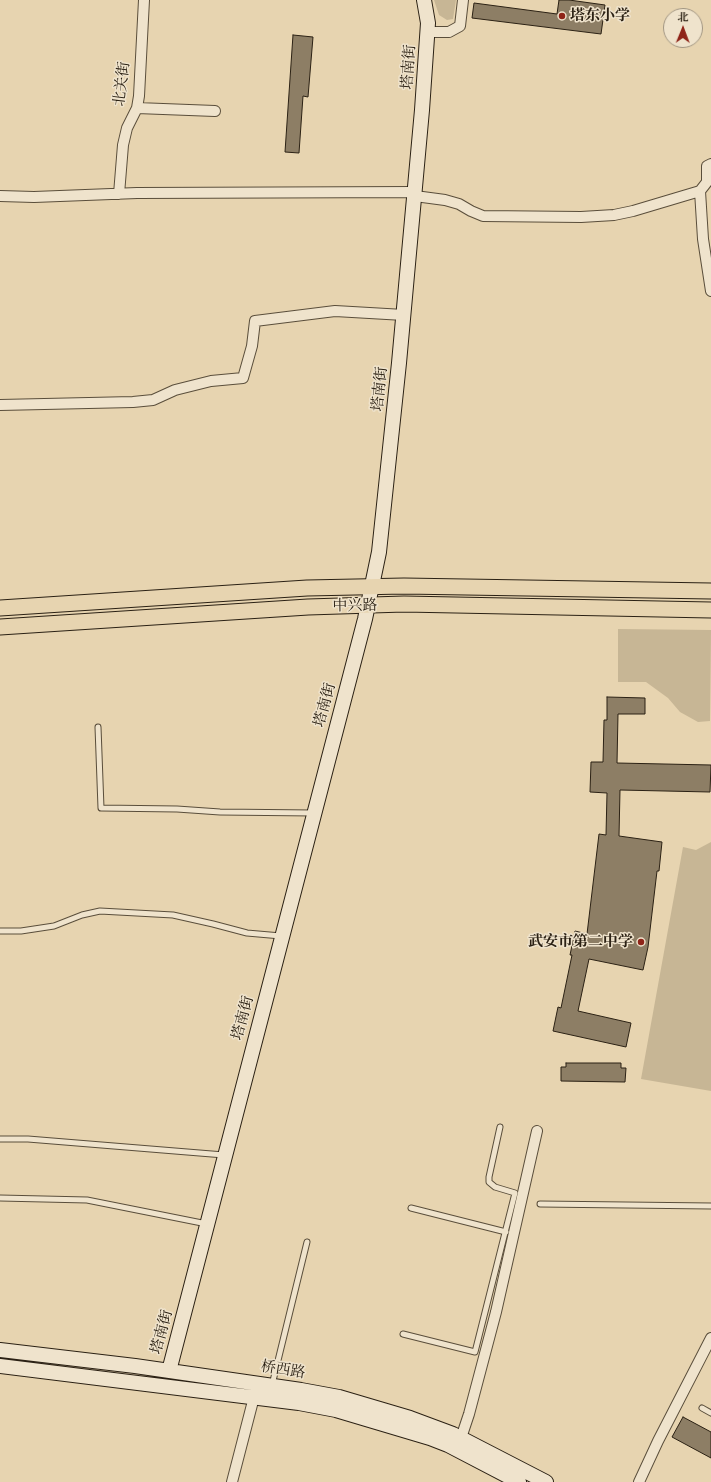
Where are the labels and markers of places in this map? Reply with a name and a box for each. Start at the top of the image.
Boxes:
place label: 塔东小学 [570,7,630,25]
marker: 塔东小学 [557,11,567,21]
place label: 武安市第二中学 [528,933,633,951]
marker: 武安市第二中学 [636,937,646,947]

